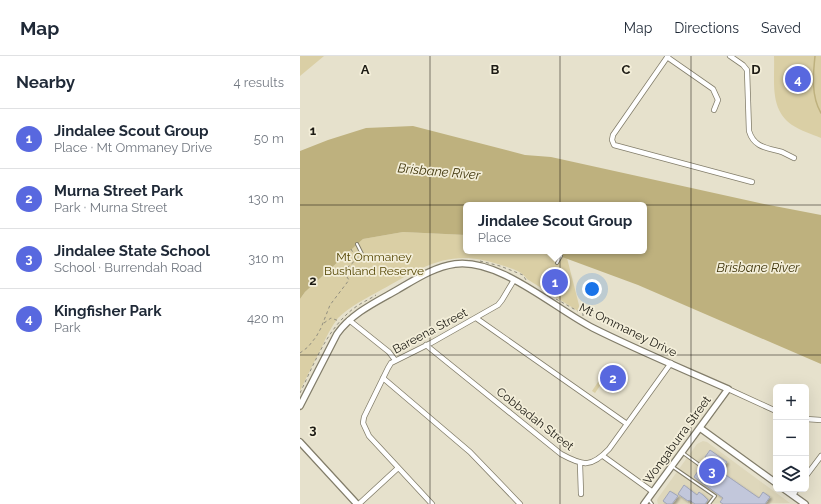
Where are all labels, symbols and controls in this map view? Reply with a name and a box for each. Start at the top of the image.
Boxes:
text: Map [20,17,59,39]
text: Map [624,20,652,36]
text: Directions [674,20,739,36]
text: Saved [761,20,801,36]
text: A [361,62,370,77]
text: B [491,62,500,77]
text: C [622,62,631,77]
text: D [751,62,761,77]
pin: 4 [785,64,811,94]
text: Nearby [16,72,75,92]
text: 4 results [233,75,284,90]
text: Jindalee Scout Group [54,122,209,140]
text: 1 [310,123,317,138]
text: 1 [26,131,32,146]
text: 50 m [254,131,284,146]
text: Place · Mt Ommaney Drive [54,140,212,155]
water label: Brisbane River [397,160,482,183]
text: Murna Street Park [54,182,183,200]
text: 2 [25,191,33,206]
text: 130 m [248,191,284,206]
text: Park · Murna Street [54,200,167,215]
popup [463,202,647,254]
text: Jindalee Scout Group [478,212,632,230]
text: Place [478,230,511,245]
text: Jindalee State School [54,242,210,260]
park label: Mt Ommaney Bushland Reserve [324,250,424,278]
text: 3 [25,251,33,266]
text: 310 m [248,251,284,266]
text: School · Burrendah Road [54,260,202,275]
water label: Brisbane River [716,260,800,275]
pin: 1 [542,267,568,297]
text: 2 [309,273,317,288]
your location [582,279,602,299]
street label: Mt Ommaney Drive [577,300,679,360]
text: Kingfisher Park [54,302,162,320]
street label: Bareena Street [390,305,470,357]
text: 4 [25,311,33,326]
text: 420 m [247,311,284,326]
text: Park [54,320,81,335]
pin: 2 [600,363,626,393]
map controls [773,384,809,492]
button: + [773,384,809,420]
street label: Cobbadah Street [494,385,576,453]
street label: Wongaburra Street [640,393,714,487]
button: − [773,420,809,456]
text: 3 [309,422,317,437]
pin: 3 [699,456,725,486]
button: layers [773,456,809,492]

